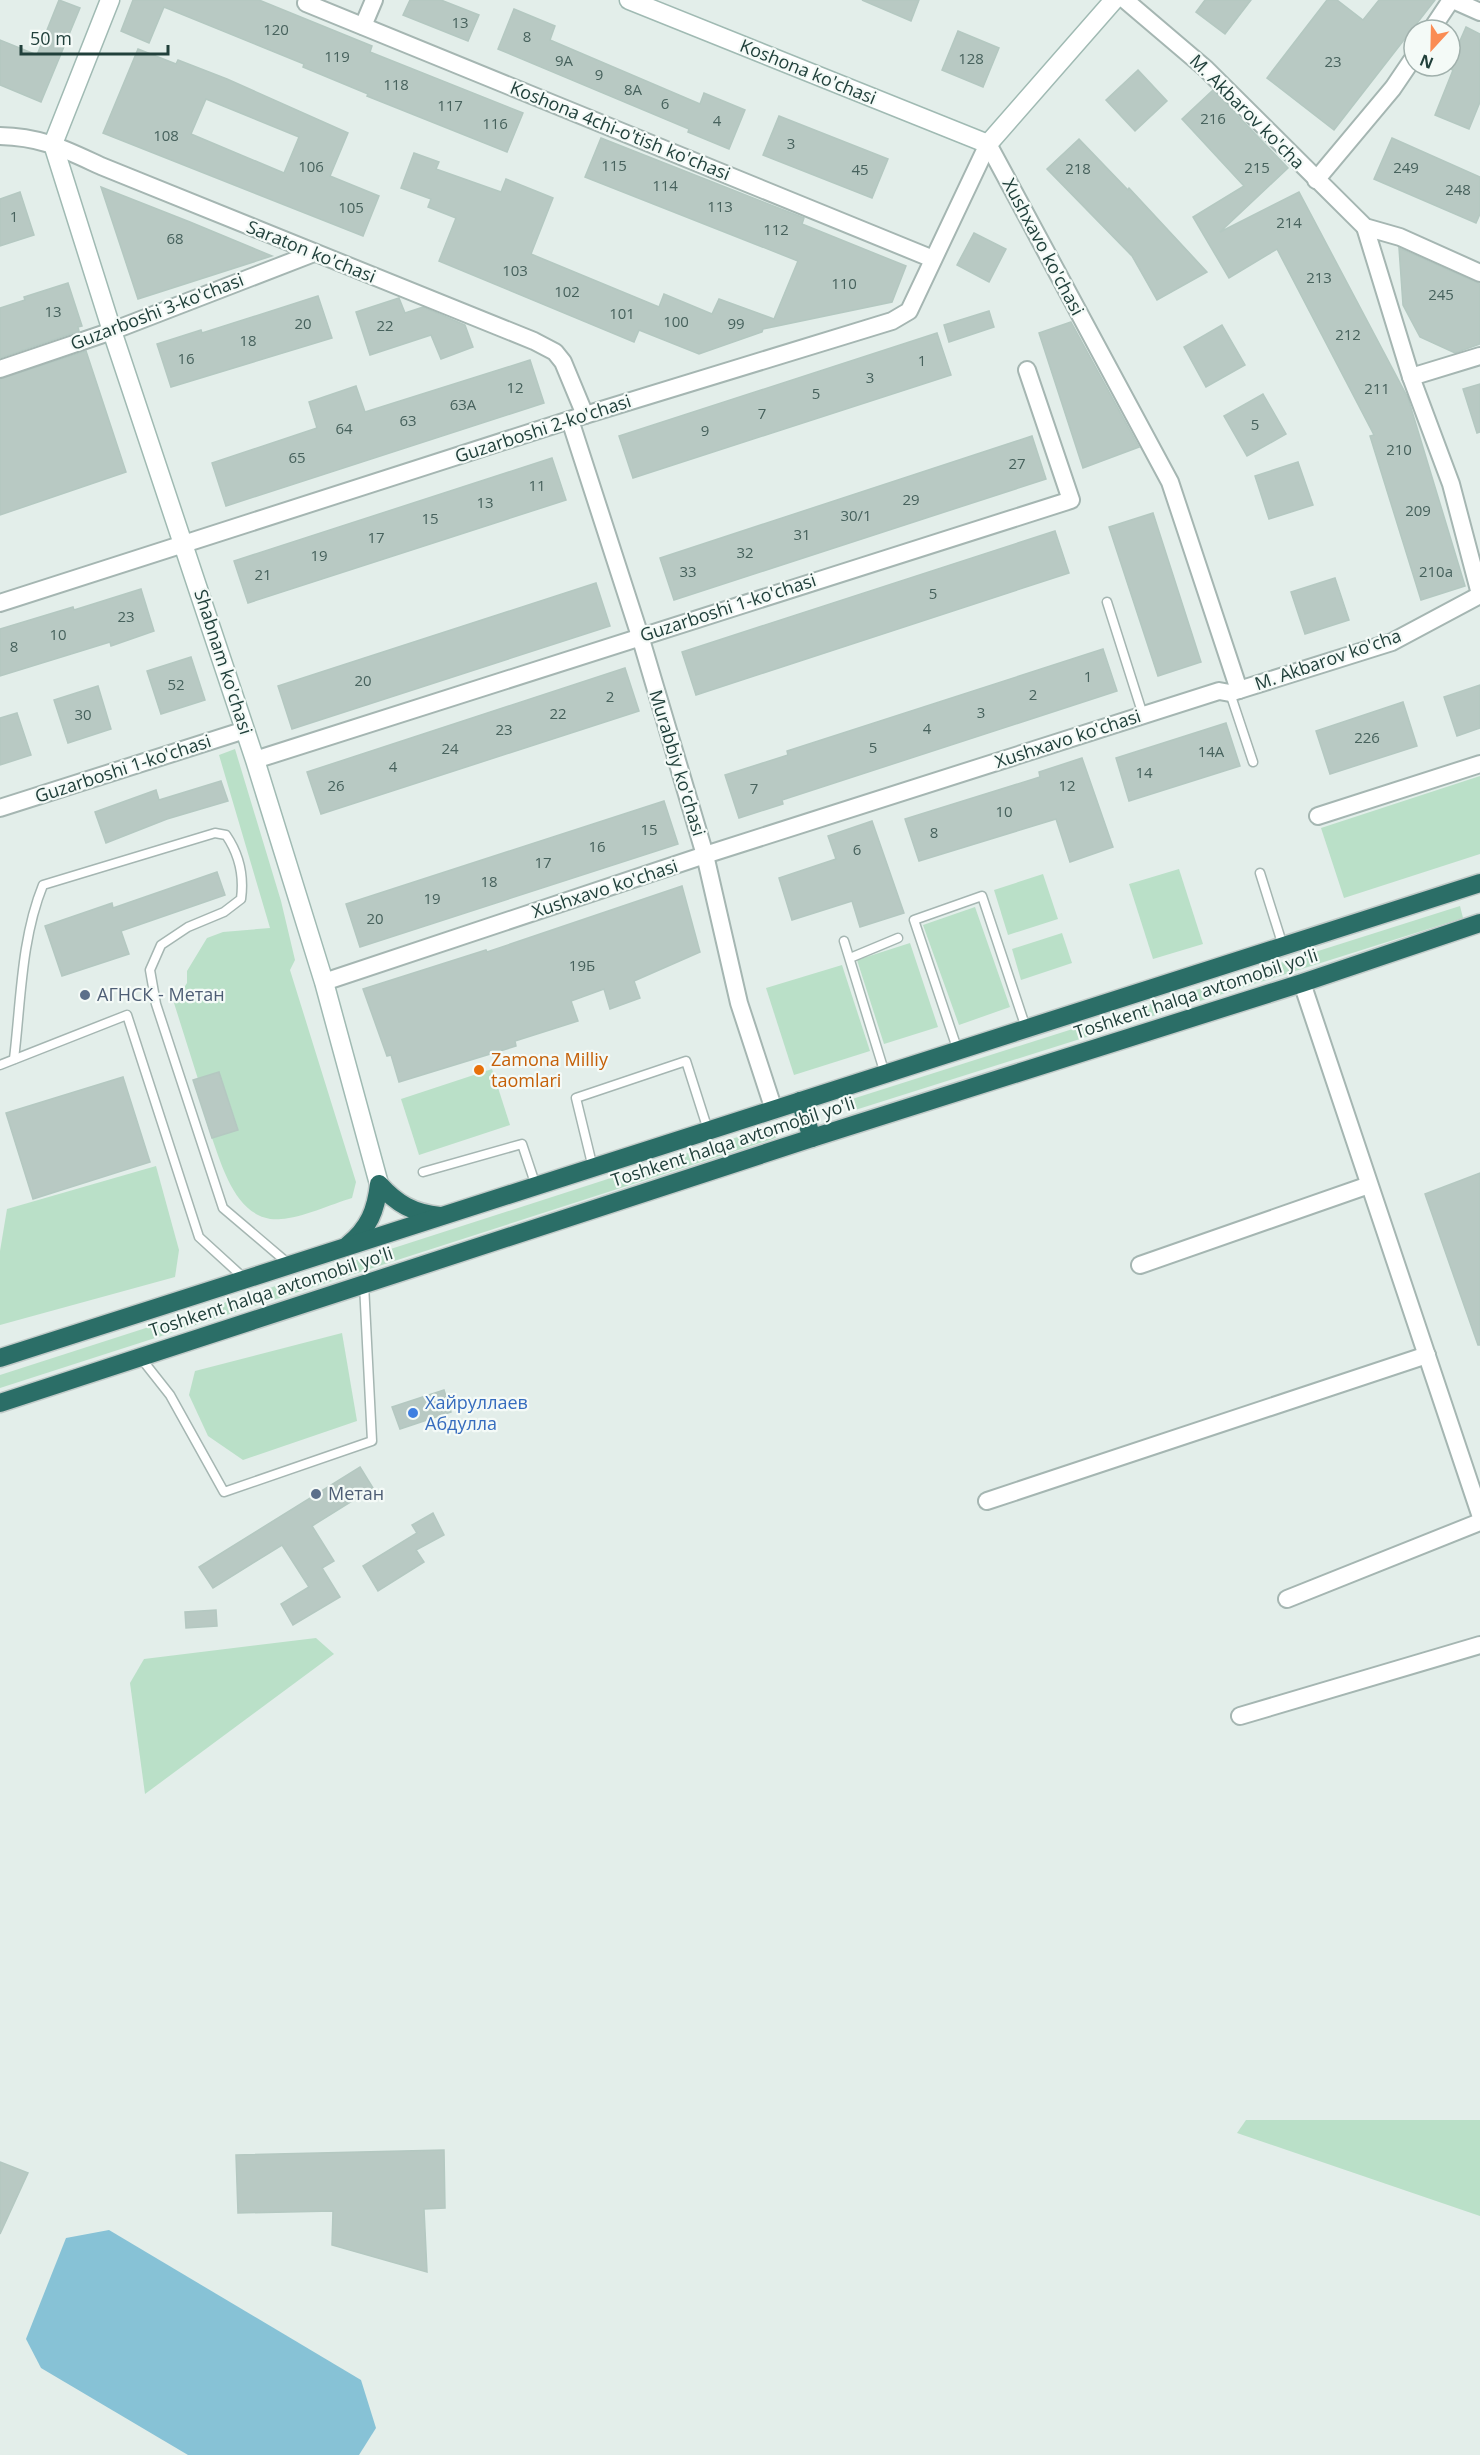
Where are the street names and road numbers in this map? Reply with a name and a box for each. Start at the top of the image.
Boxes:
street label: Koshona ko'chasi [737,33,880,109]
street label: M. Akbarov ko'cha [1185,49,1310,174]
street label: Koshona 4chi-o'tish ko'chasi [507,75,734,185]
street label: Xushxavo ko'chasi [998,174,1090,319]
street label: Saraton ko'chasi [243,214,379,288]
street label: Guzarboshi 3-ko'chasi [67,267,247,355]
street label: Guzarboshi 2-ko'chasi [452,388,634,468]
street label: Guzarboshi 1-ko'chasi [637,567,819,647]
street label: Shabnam ko'chasi [189,586,259,737]
street label: M. Akbarov ko'cha [1251,623,1404,695]
street label: Murabbiy ko'chasi [644,687,712,839]
street label: Xushxavo ko'chasi [992,703,1144,773]
street label: Guzarboshi 1-ko'chasi [32,728,214,808]
street label: Xushxavo ko'chasi [529,853,681,923]
street label: Toshkent halqa avtomobil yo'li [1071,942,1321,1044]
street label: Toshkent halqa avtomobil yo'li [608,1090,858,1192]
street label: Toshkent halqa avtomobil yo'li [146,1240,396,1342]

